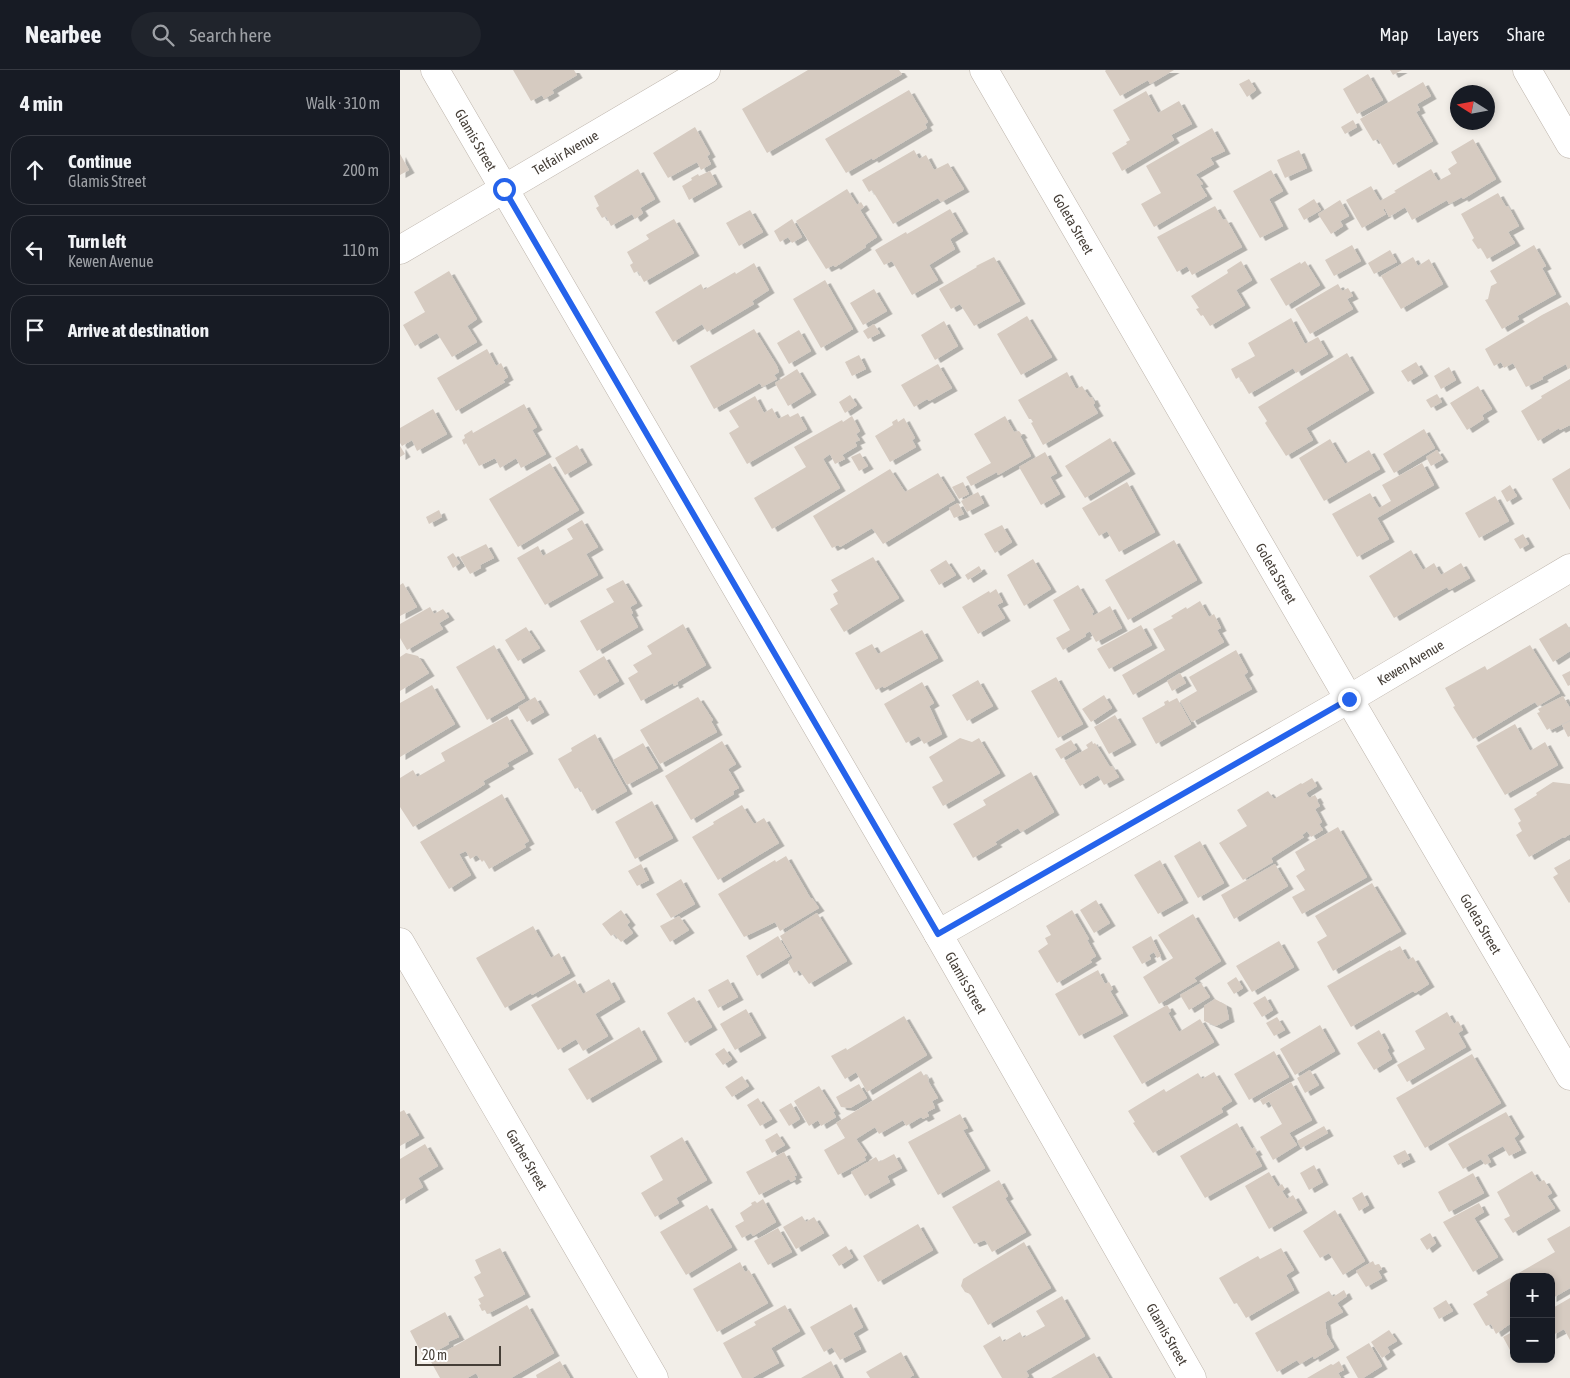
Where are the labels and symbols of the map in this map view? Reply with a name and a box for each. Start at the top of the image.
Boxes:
north arrow [1450,85,1495,130]
street label: Glamis Street [452,106,500,174]
street label: Telfair Avenue [530,127,601,178]
route start [493,178,516,201]
street label: Goleta Street [1050,191,1097,257]
street label: Goleta Street [1252,540,1300,606]
street label: Kewen Avenue [1374,637,1447,688]
route end [1338,688,1361,711]
street label: Goleta Street [1457,891,1505,957]
street label: Glamis Street [942,949,990,1017]
street label: Garber Street [503,1126,551,1193]
street label: Glamis Street [1143,1301,1191,1368]
scale bar [415,1343,501,1366]

